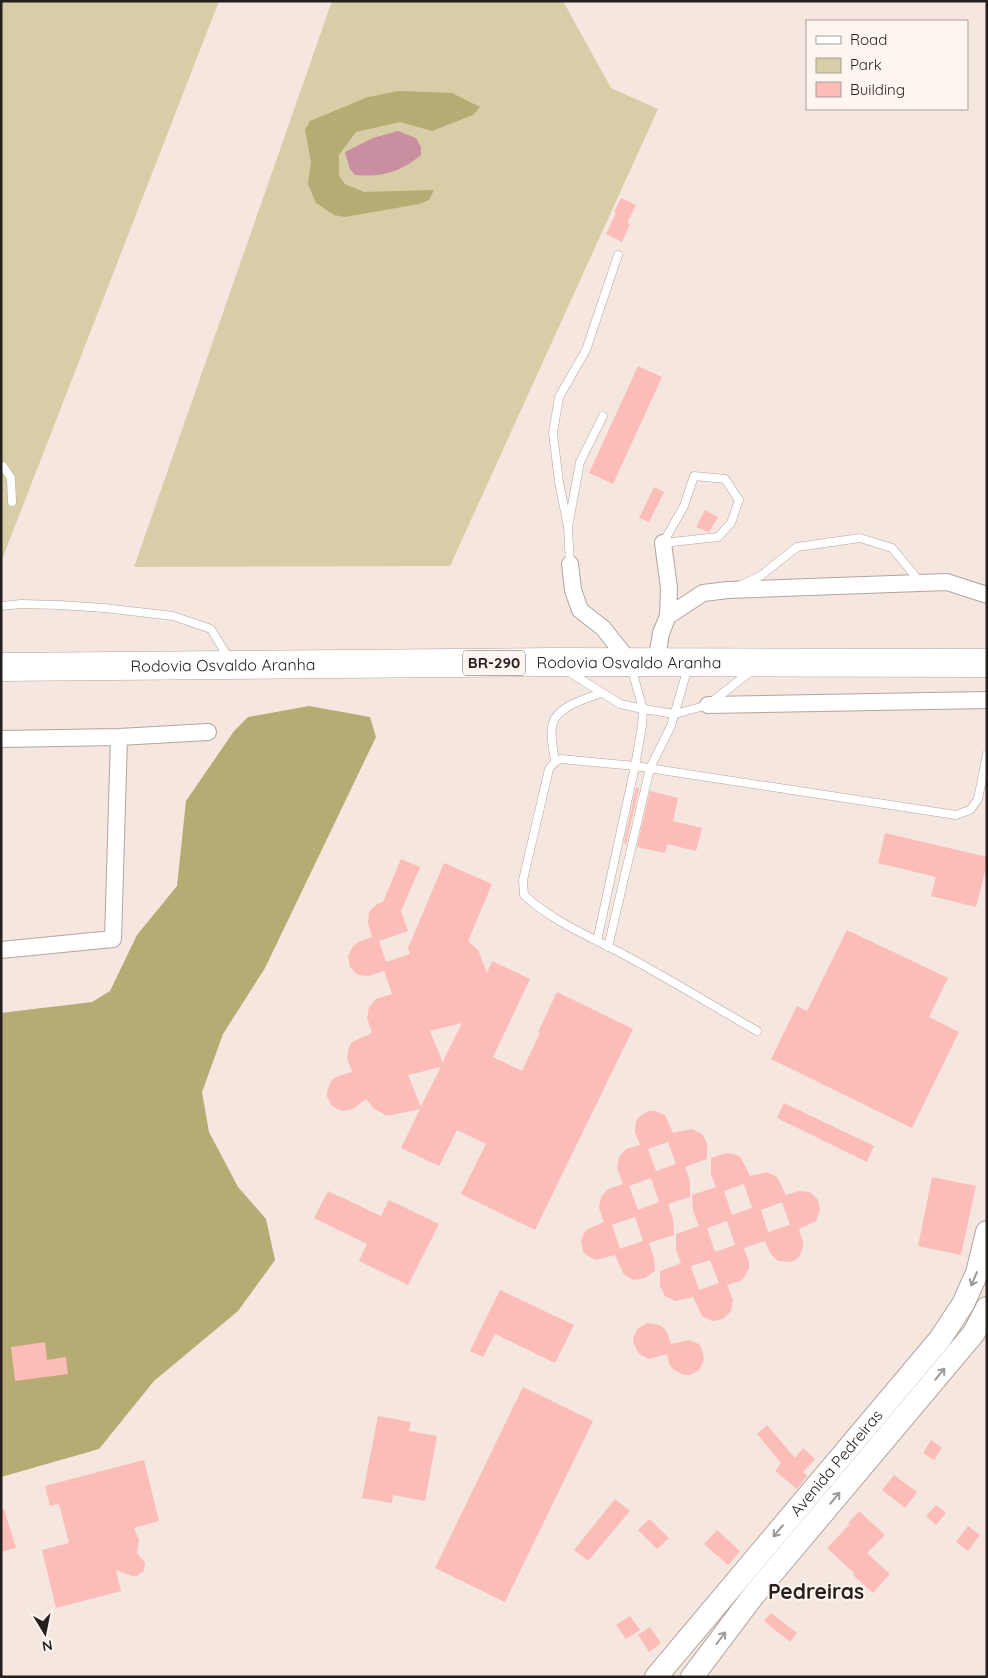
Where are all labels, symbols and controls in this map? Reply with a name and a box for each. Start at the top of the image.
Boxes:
legend [806,20,968,110]
text: Road [850,30,887,49]
text: Park [850,55,882,74]
text: Building [850,80,905,99]
road number: BR-290 [463,650,525,676]
street label: Rodovia Osvaldo Aranha [536,652,721,672]
street label: Rodovia Osvaldo Aranha [130,654,316,676]
one-way arrow [969,1271,978,1286]
one-way arrow [934,1368,945,1381]
street label: Avenida Pedreiras [786,1405,887,1520]
one-way arrow [829,1492,840,1505]
one-way arrow [773,1524,784,1537]
district label: Pedreiras [768,1578,864,1604]
north arrow [20,1608,70,1658]
one-way arrow [716,1632,727,1645]
text: N [41,1636,54,1656]

